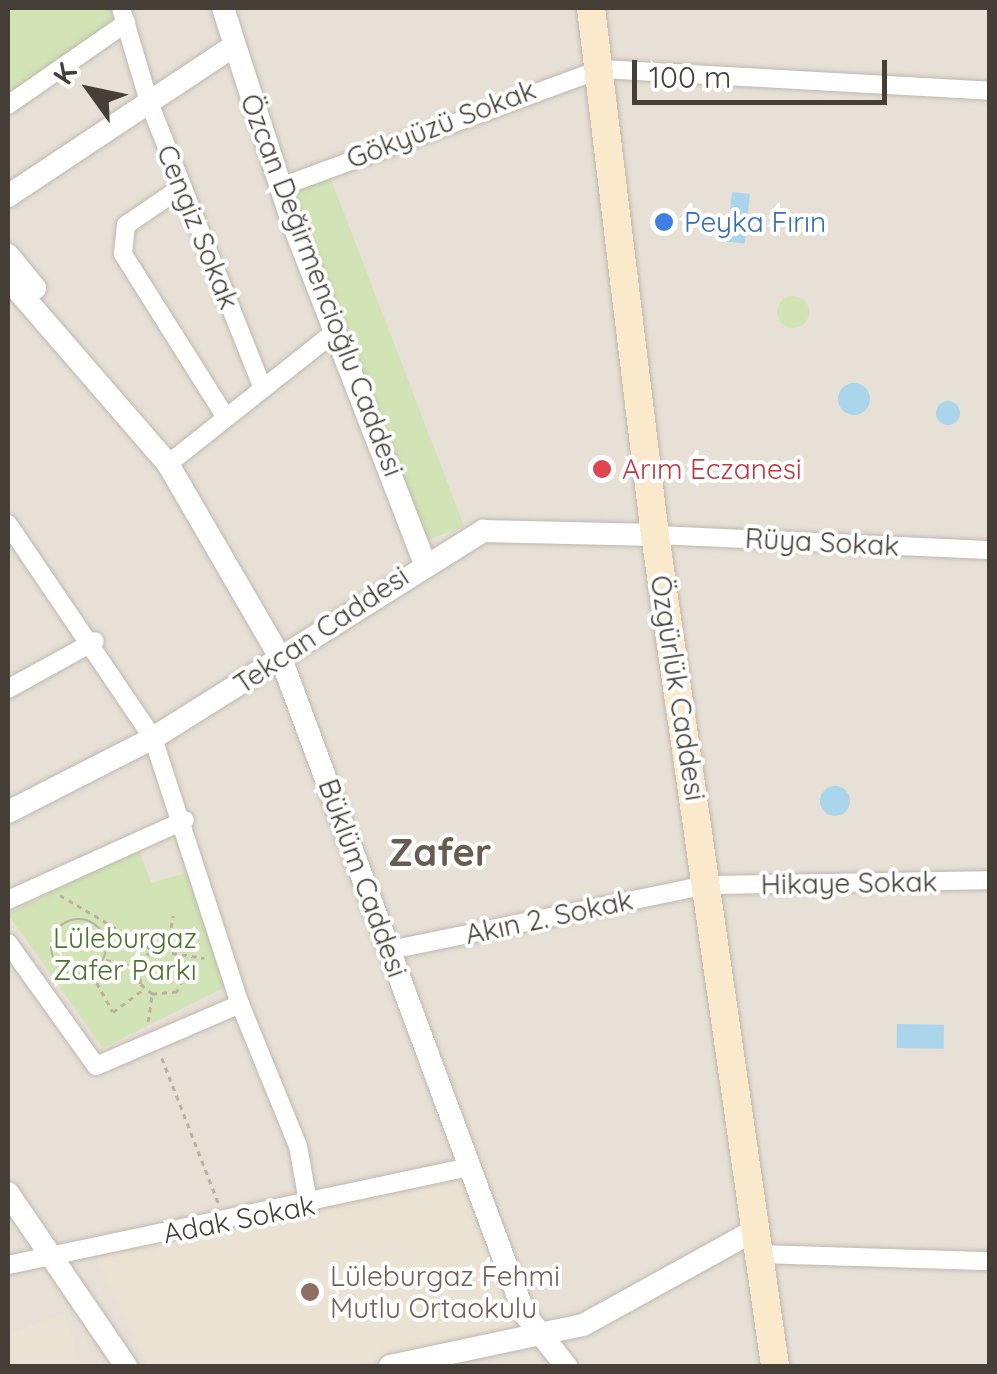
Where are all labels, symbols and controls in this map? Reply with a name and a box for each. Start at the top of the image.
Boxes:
north arrow [40,40,140,140]
scale bar [637,40,892,102]
text: K [45,56,84,91]
text: 100 m [649,58,731,96]
street label: Gökyüzü Sokak [342,73,540,175]
street label: Özcan Değirmencioğlu Caddesi [233,89,411,481]
street label: Cengiz Sokak [150,140,246,314]
place label: Peyka Fırın [684,205,826,239]
marker: Peyka Fırın [653,211,675,233]
place label: Arım Eczanesi [622,452,802,486]
marker: Arım Eczanesi [591,458,613,480]
street label: Rüya Sokak [744,521,900,563]
street label: Tekcan Caddesi [227,559,415,701]
street label: Özgürlük Caddesi [644,573,712,803]
street label: Büklüm Caddesi [312,774,414,982]
district label: Zafer [389,830,491,876]
street label: Hikaye Sokak [760,865,938,901]
street label: Akın 2. Sokak [462,883,636,951]
park label: Lüleburgaz Zafer Parkı [53,921,197,987]
street label: Adak Sokak [160,1188,318,1250]
place label: Lüleburgaz Fehmi Mutlu Ortaokulu [330,1259,560,1325]
marker: Lüleburgaz Fehmi Mutlu Ortaokulu [299,1281,321,1303]

